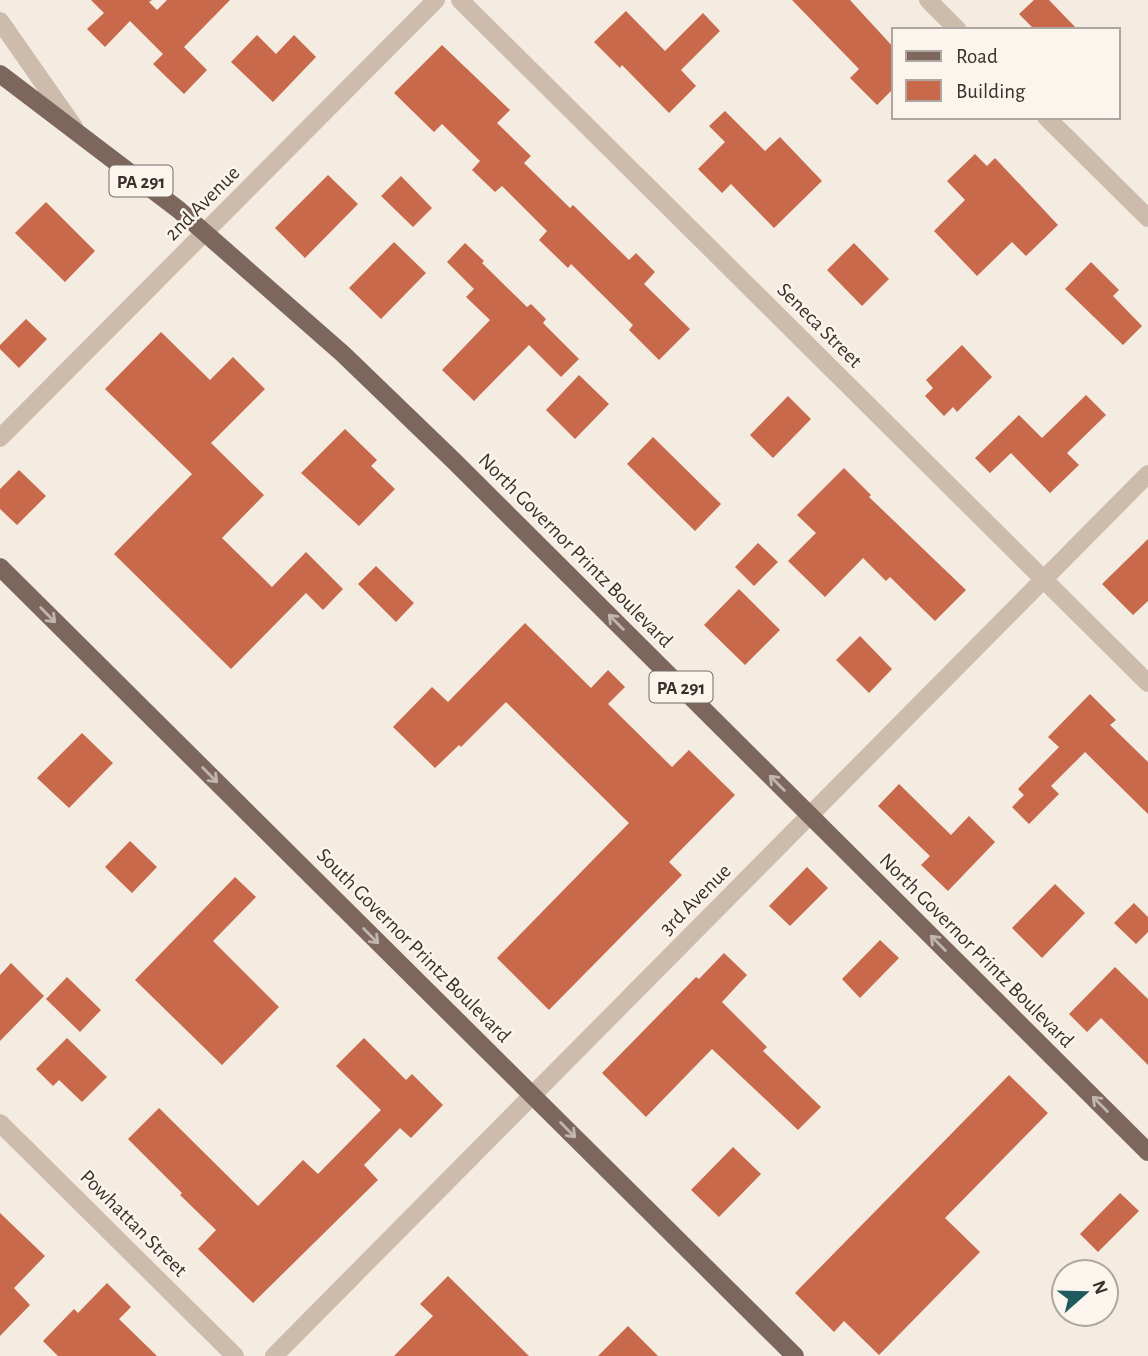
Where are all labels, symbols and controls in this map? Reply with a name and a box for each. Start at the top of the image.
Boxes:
legend [892,28,1120,119]
text: Road [956,46,998,67]
text: Building [956,81,1026,102]
street label: 2nd Avenue [161,162,244,245]
road number: PA 291 [110,166,172,196]
street label: Seneca Street [773,279,866,372]
street label: North Governor Printz Boulevard [474,449,677,652]
one-way arrow [40,607,57,624]
one-way arrow [607,614,624,631]
road number: PA 291 [650,672,712,702]
one-way arrow [201,767,218,784]
one-way arrow [768,775,785,792]
street label: South Governor Printz Boulevard [313,844,515,1046]
street label: North Governor Printz Boulevard [875,849,1078,1052]
street label: 3rd Avenue [656,860,735,939]
one-way arrow [363,927,380,944]
one-way arrow [930,935,947,952]
one-way arrow [1091,1095,1108,1112]
one-way arrow [559,1122,576,1139]
street label: Powhattan Street [76,1166,191,1281]
north arrow [1050,1258,1120,1328]
text: N [1088,1278,1111,1297]

